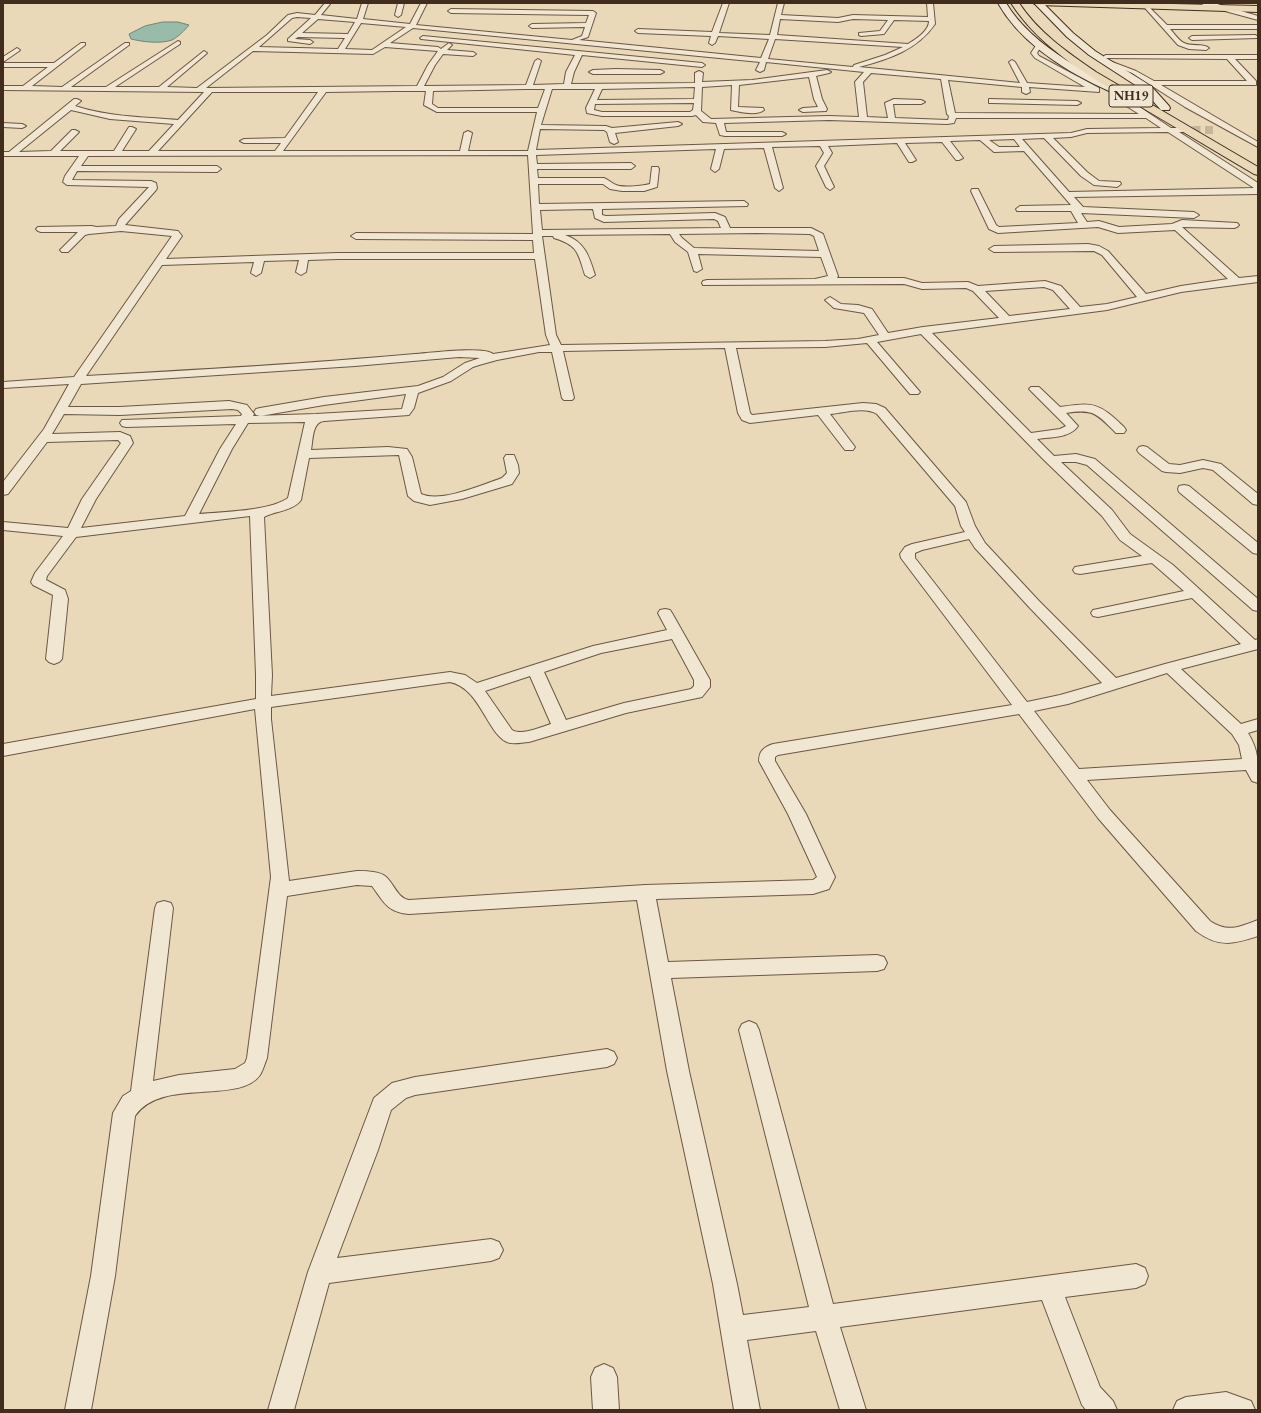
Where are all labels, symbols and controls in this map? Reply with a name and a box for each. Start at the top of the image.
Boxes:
road number: NH19 [1109,85,1153,107]

